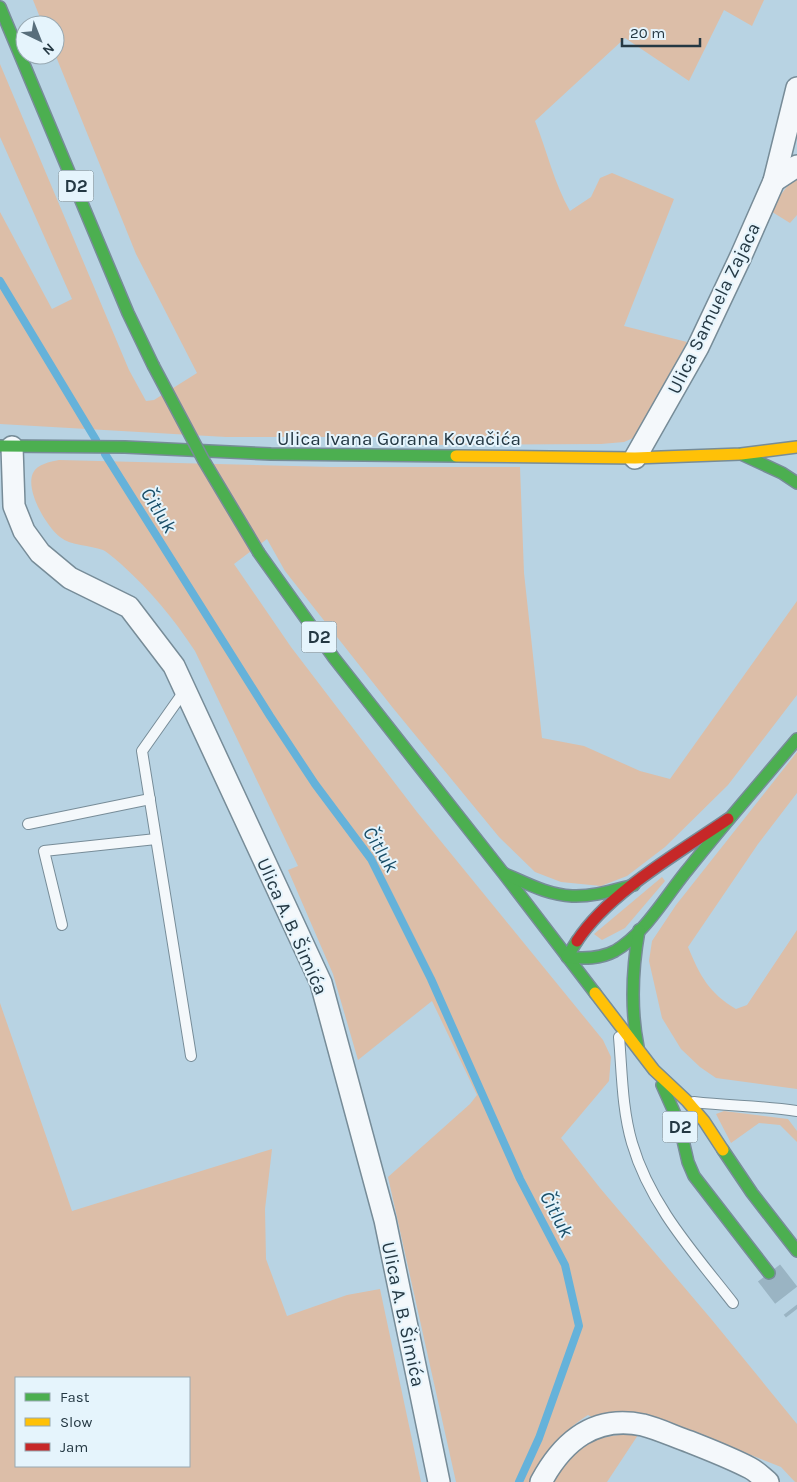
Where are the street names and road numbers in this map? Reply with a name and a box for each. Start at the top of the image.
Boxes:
road number: D2 [58,170,94,202]
street label: Ulica Samuela Zajaca [663,219,765,398]
street label: Ulica Ivana Gorana Kovačića [277,428,521,450]
road number: D2 [302,622,336,652]
street label: Ulica A. B. Šimića [252,855,332,998]
road number: D2 [662,1112,698,1142]
street label: Ulica A. B. Šimića [377,1240,429,1389]

